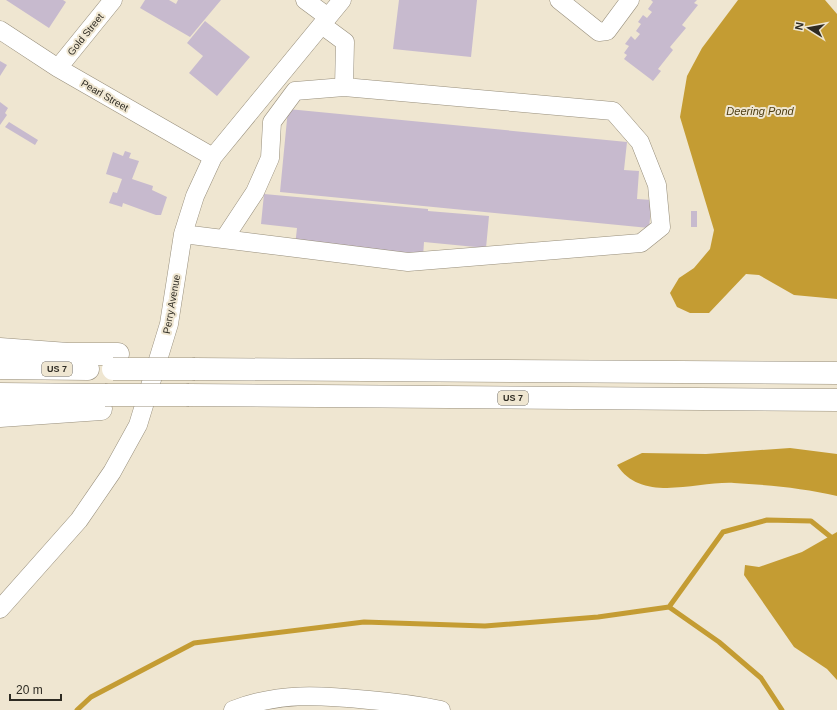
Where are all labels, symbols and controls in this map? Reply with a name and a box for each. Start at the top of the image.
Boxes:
north arrow [789,8,829,48]
street label: Gold Street [65,11,106,57]
text: N [793,21,806,31]
street label: Pearl Street [79,77,131,114]
water label: Deering Pond [726,105,795,117]
street label: Perry Avenue [161,273,182,335]
road number: US 7 [42,362,72,376]
road number: US 7 [498,391,528,405]
scale bar [10,676,61,702]
text: 20 m [16,683,43,697]

